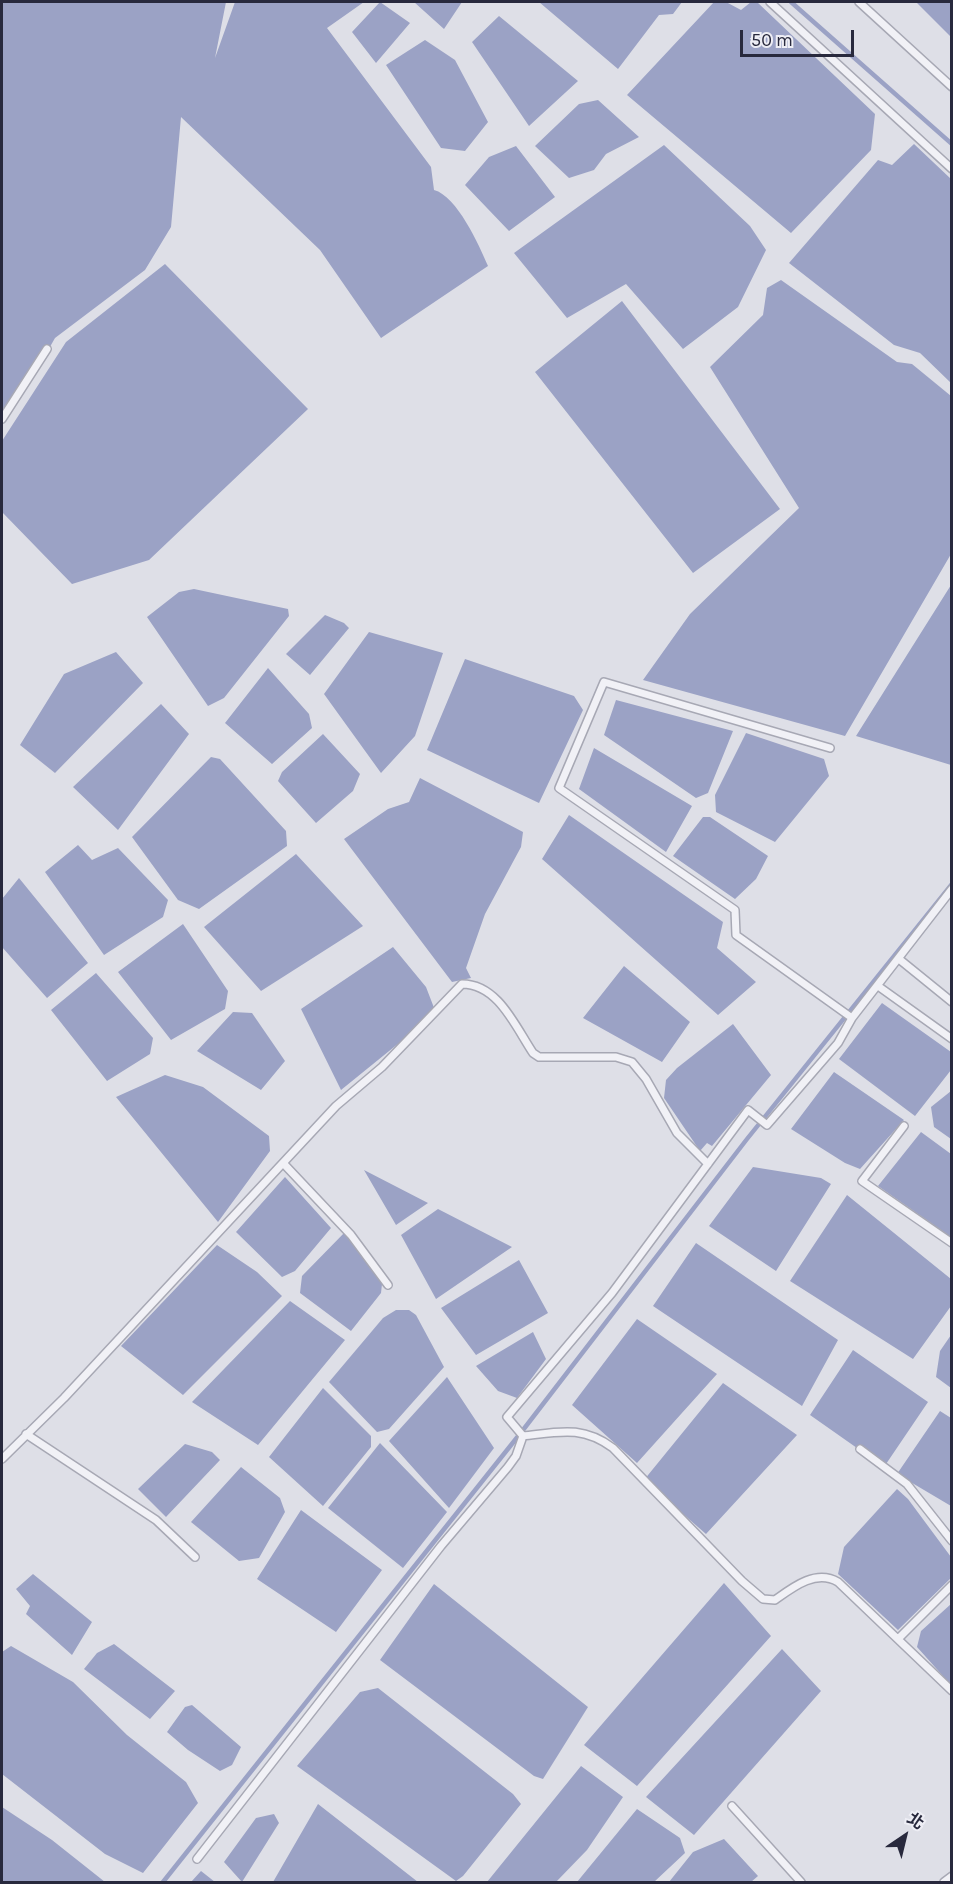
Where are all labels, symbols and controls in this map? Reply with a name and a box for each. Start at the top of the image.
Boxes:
scale bar [743,18,857,56]
text: 50 m [751,29,793,51]
north arrow [875,1806,935,1866]
text: 北 [904,1808,928,1833]

